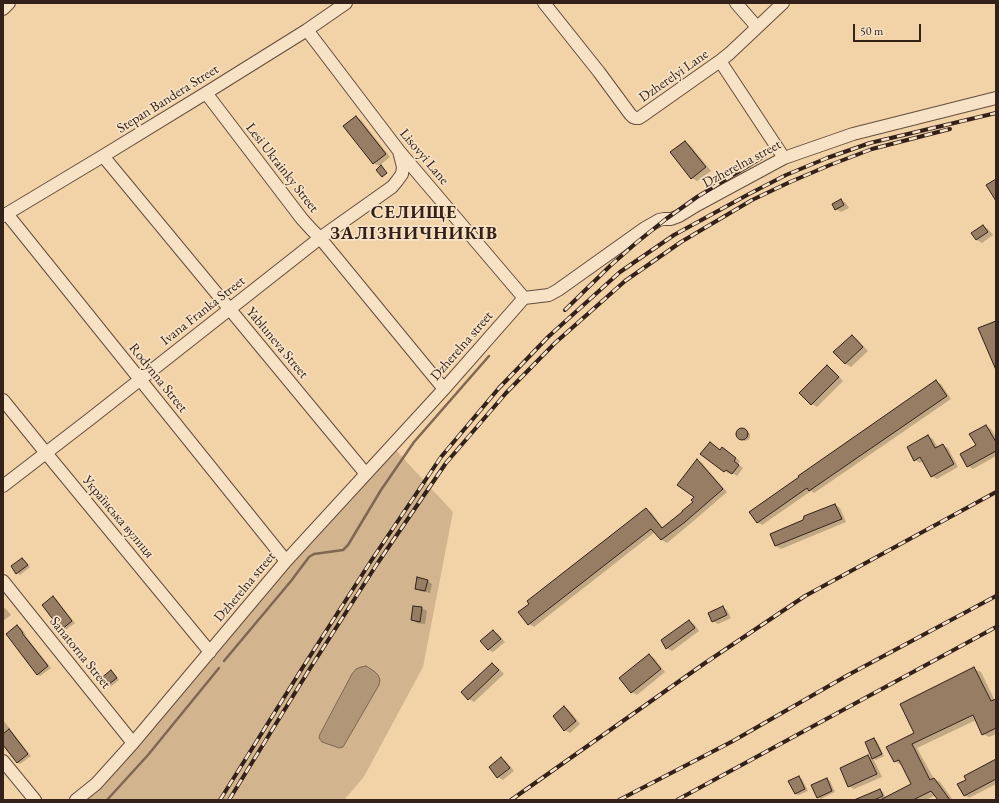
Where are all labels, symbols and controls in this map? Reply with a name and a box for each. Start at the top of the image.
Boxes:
scale bar [855,16,923,42]
text: 50 m [860,23,883,39]
street label: Dzherelyi Lane [636,46,712,106]
street label: Stepan Bandera Street [114,61,222,137]
street label: Lesi Ukrainky Street [242,120,322,216]
street label: Lisovyi Lane [396,126,452,188]
street label: Dzherelna street [700,136,784,192]
district label: СЕЛИЩЕ ЗАЛІЗНИЧНИКІВ [330,202,498,244]
street label: Ivana Franka Street [157,273,249,349]
street label: Yabluneva Street [242,304,312,382]
street label: Dzherelna street [427,308,497,384]
street label: Rodynna Street [125,340,191,416]
street label: Українська вулиця [79,472,157,562]
street label: Dzherelna street [211,548,279,626]
street label: Sanatorna Street [46,614,114,692]

